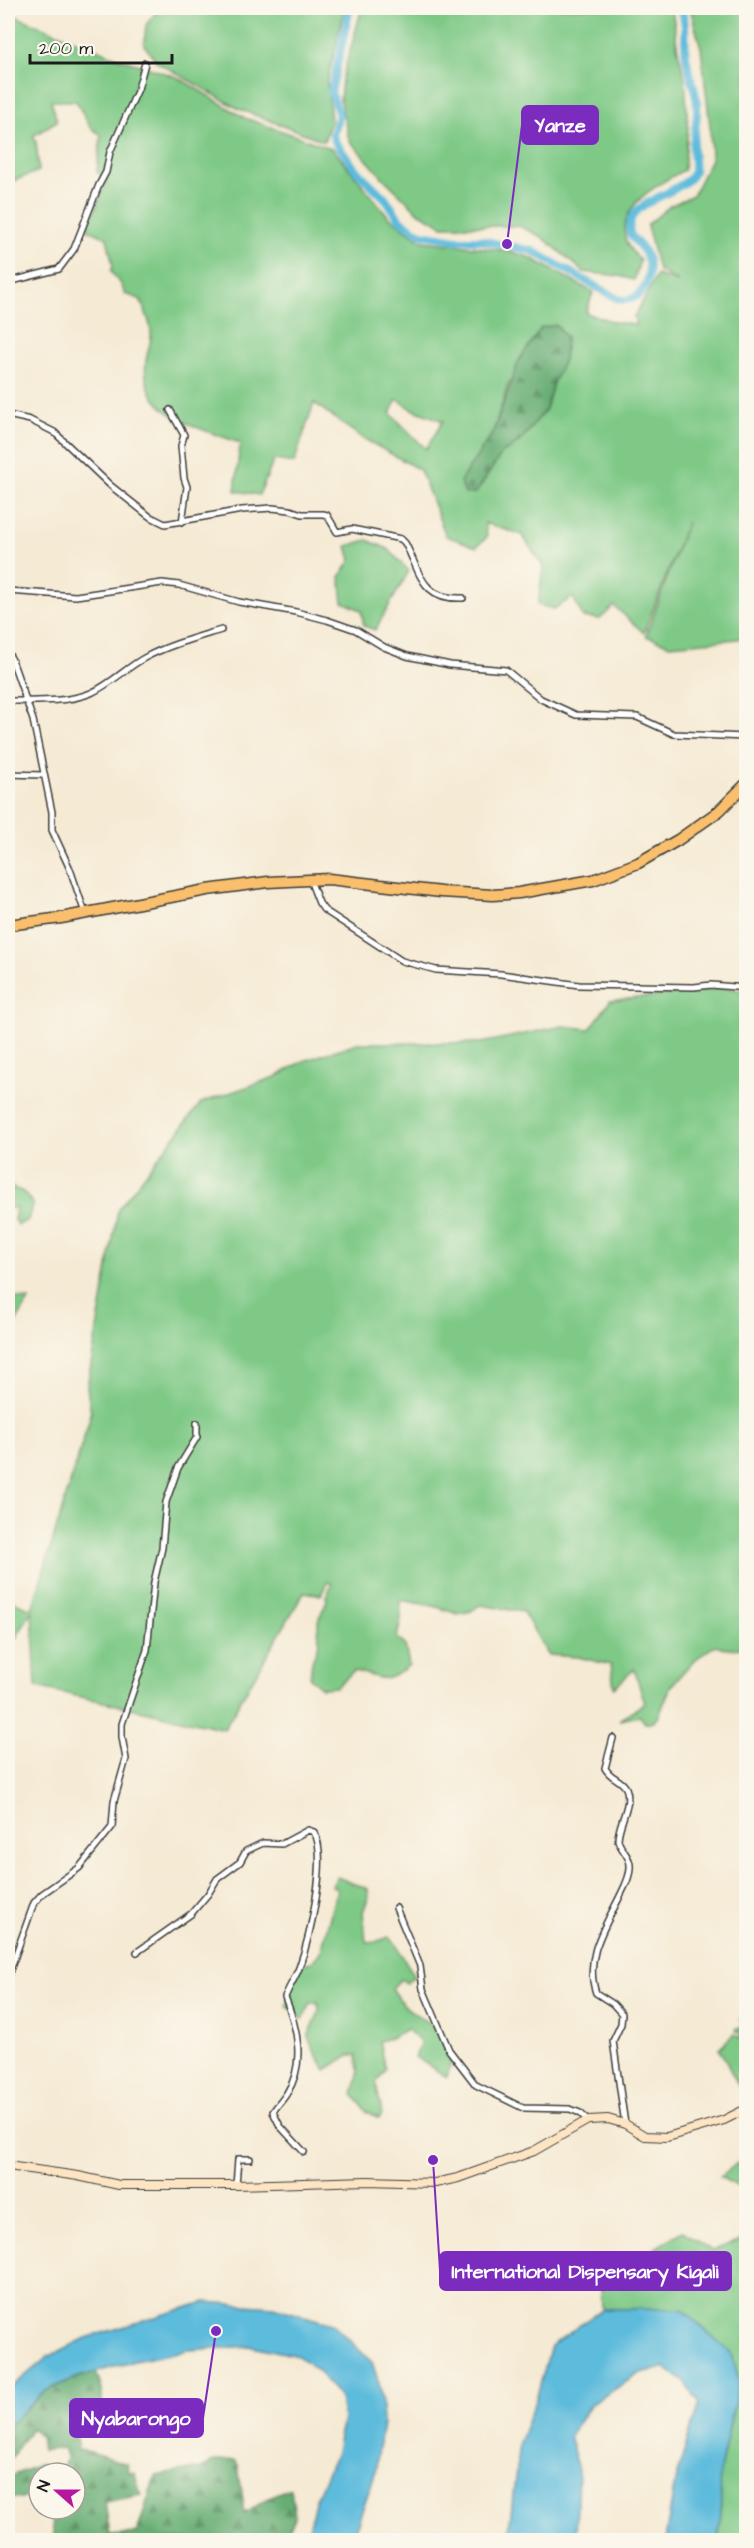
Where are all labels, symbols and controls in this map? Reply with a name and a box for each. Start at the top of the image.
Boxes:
scale bar [30,27,172,65]
text: 200 m [39,36,93,61]
callout: Yanze [522,106,598,144]
text: Yanze [534,112,586,140]
callout: International Dispensary Kigali [440,2252,731,2290]
text: International Dispensary Kigali [452,2258,719,2287]
callout: Nyabarongo [70,2399,203,2437]
text: Nyabarongo [82,2405,191,2434]
north arrow [27,2461,87,2521]
text: N [32,2477,56,2495]

